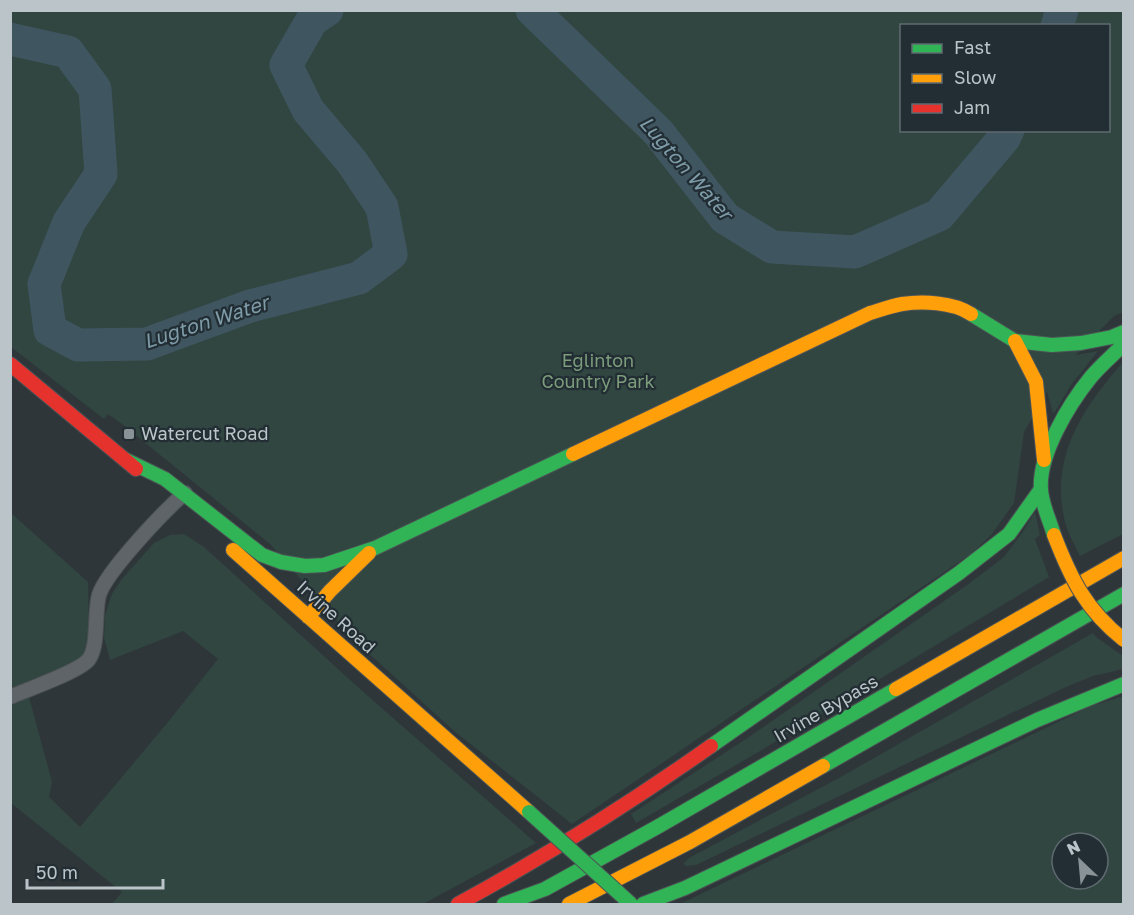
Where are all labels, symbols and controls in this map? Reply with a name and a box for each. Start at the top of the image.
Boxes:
legend [900,24,1110,132]
text: Fast [954,36,991,58]
text: Slow [954,66,997,88]
text: Jam [954,96,990,118]
water label: Lugton Water [634,111,740,227]
water label: Lugton Water [140,289,274,353]
park label: Eglinton Country Park [541,349,655,392]
place label: Watercut Road [141,422,269,444]
marker: Watercut Road [122,427,136,441]
street label: Irvine Road [293,575,381,657]
street label: Irvine Bypass [770,670,881,747]
north arrow [1050,831,1110,891]
text: N [1064,836,1083,859]
scale bar [27,852,164,890]
text: 50 m [36,861,78,883]

